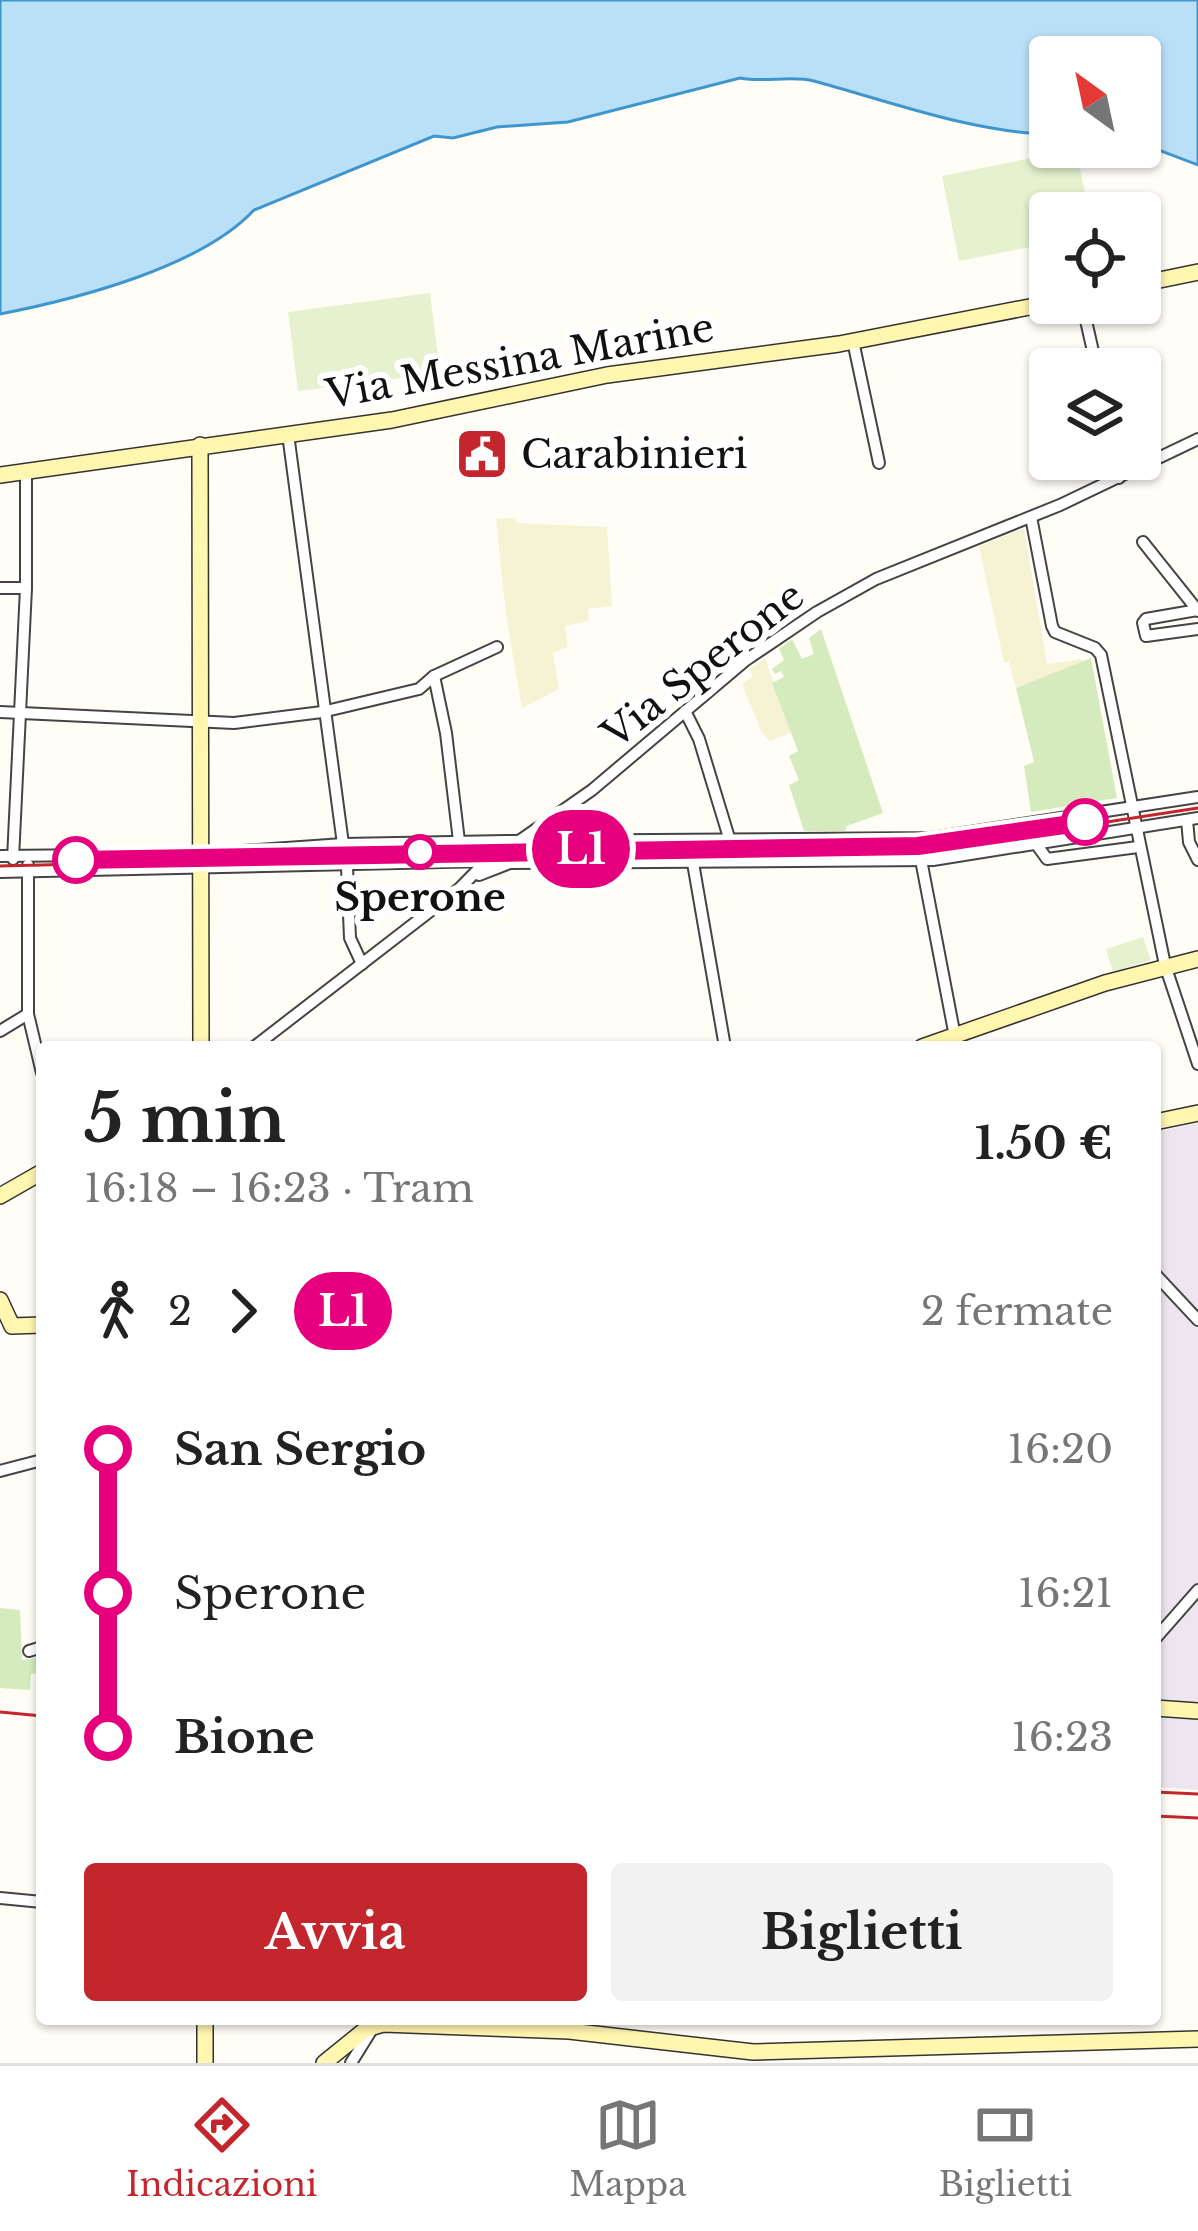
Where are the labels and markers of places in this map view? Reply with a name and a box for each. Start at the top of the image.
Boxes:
public building icon: Carabinieri [454,426,510,482]
place label: Carabinieri [521,430,747,479]
unlabelled marker [1063,800,1107,844]
marker: Sperone [404,836,436,868]
unlabelled marker [54,838,98,882]
place label: Sperone [334,873,506,922]

